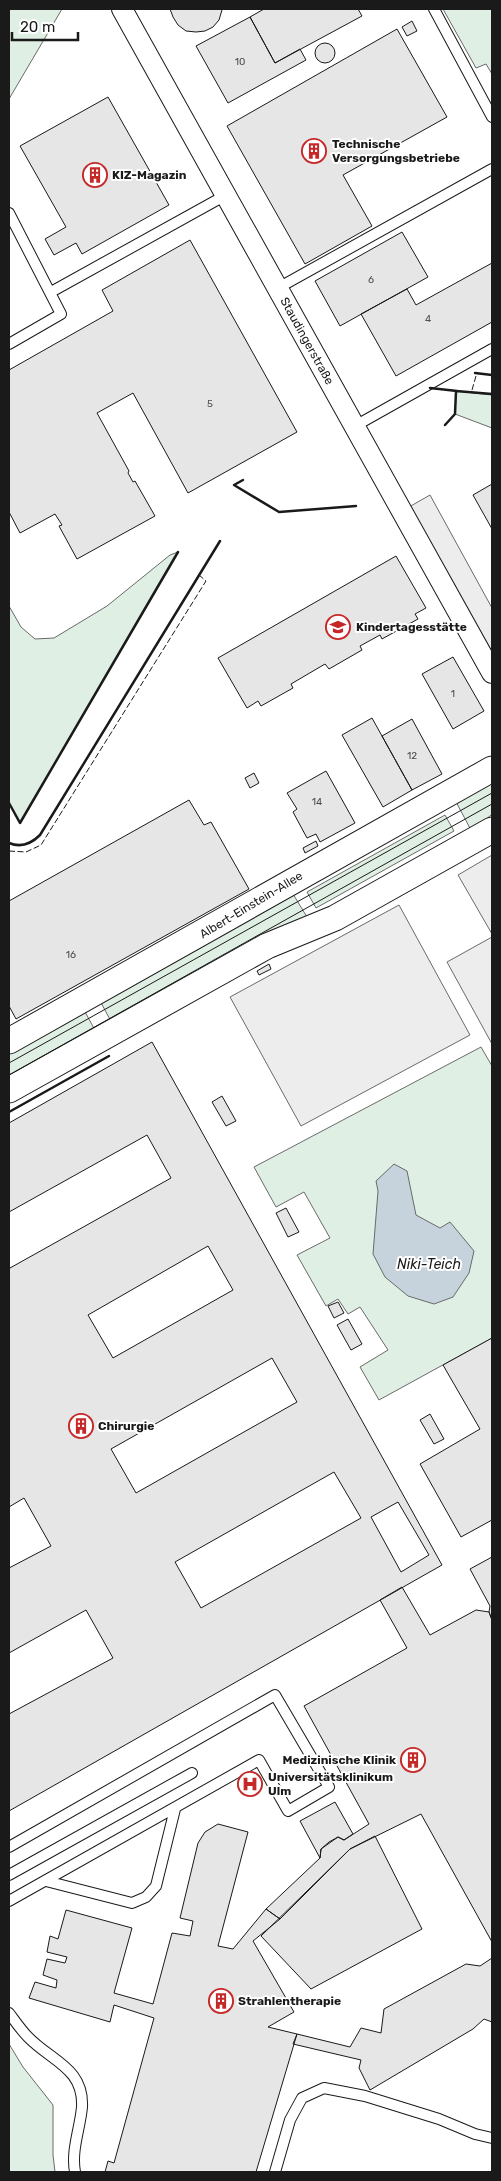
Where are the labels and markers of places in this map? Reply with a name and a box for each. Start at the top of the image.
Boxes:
place label: Technische Versorgungsbetriebe [332,137,460,165]
building icon: Technische Versorgungsbetriebe [301,138,327,164]
building icon: KIZ-Magazin [82,162,108,188]
place label: KIZ-Magazin [112,168,187,182]
school or university icon: Kindertagesstätte [325,614,351,640]
place label: Kindertagesstätte [356,620,467,634]
building icon: Chirurgie [68,1413,94,1439]
place label: Chirurgie [98,1419,154,1433]
building icon: Medizinische Klinik [400,1747,426,1773]
place label: Medizinische Klinik [283,1753,396,1767]
place label: Universitätsklinikum Ulm [268,1770,393,1798]
hospital icon: Universitätsklinikum Ulm [237,1771,263,1797]
building icon: Strahlentherapie [208,1988,234,2014]
place label: Strahlentherapie [238,1994,341,2008]

